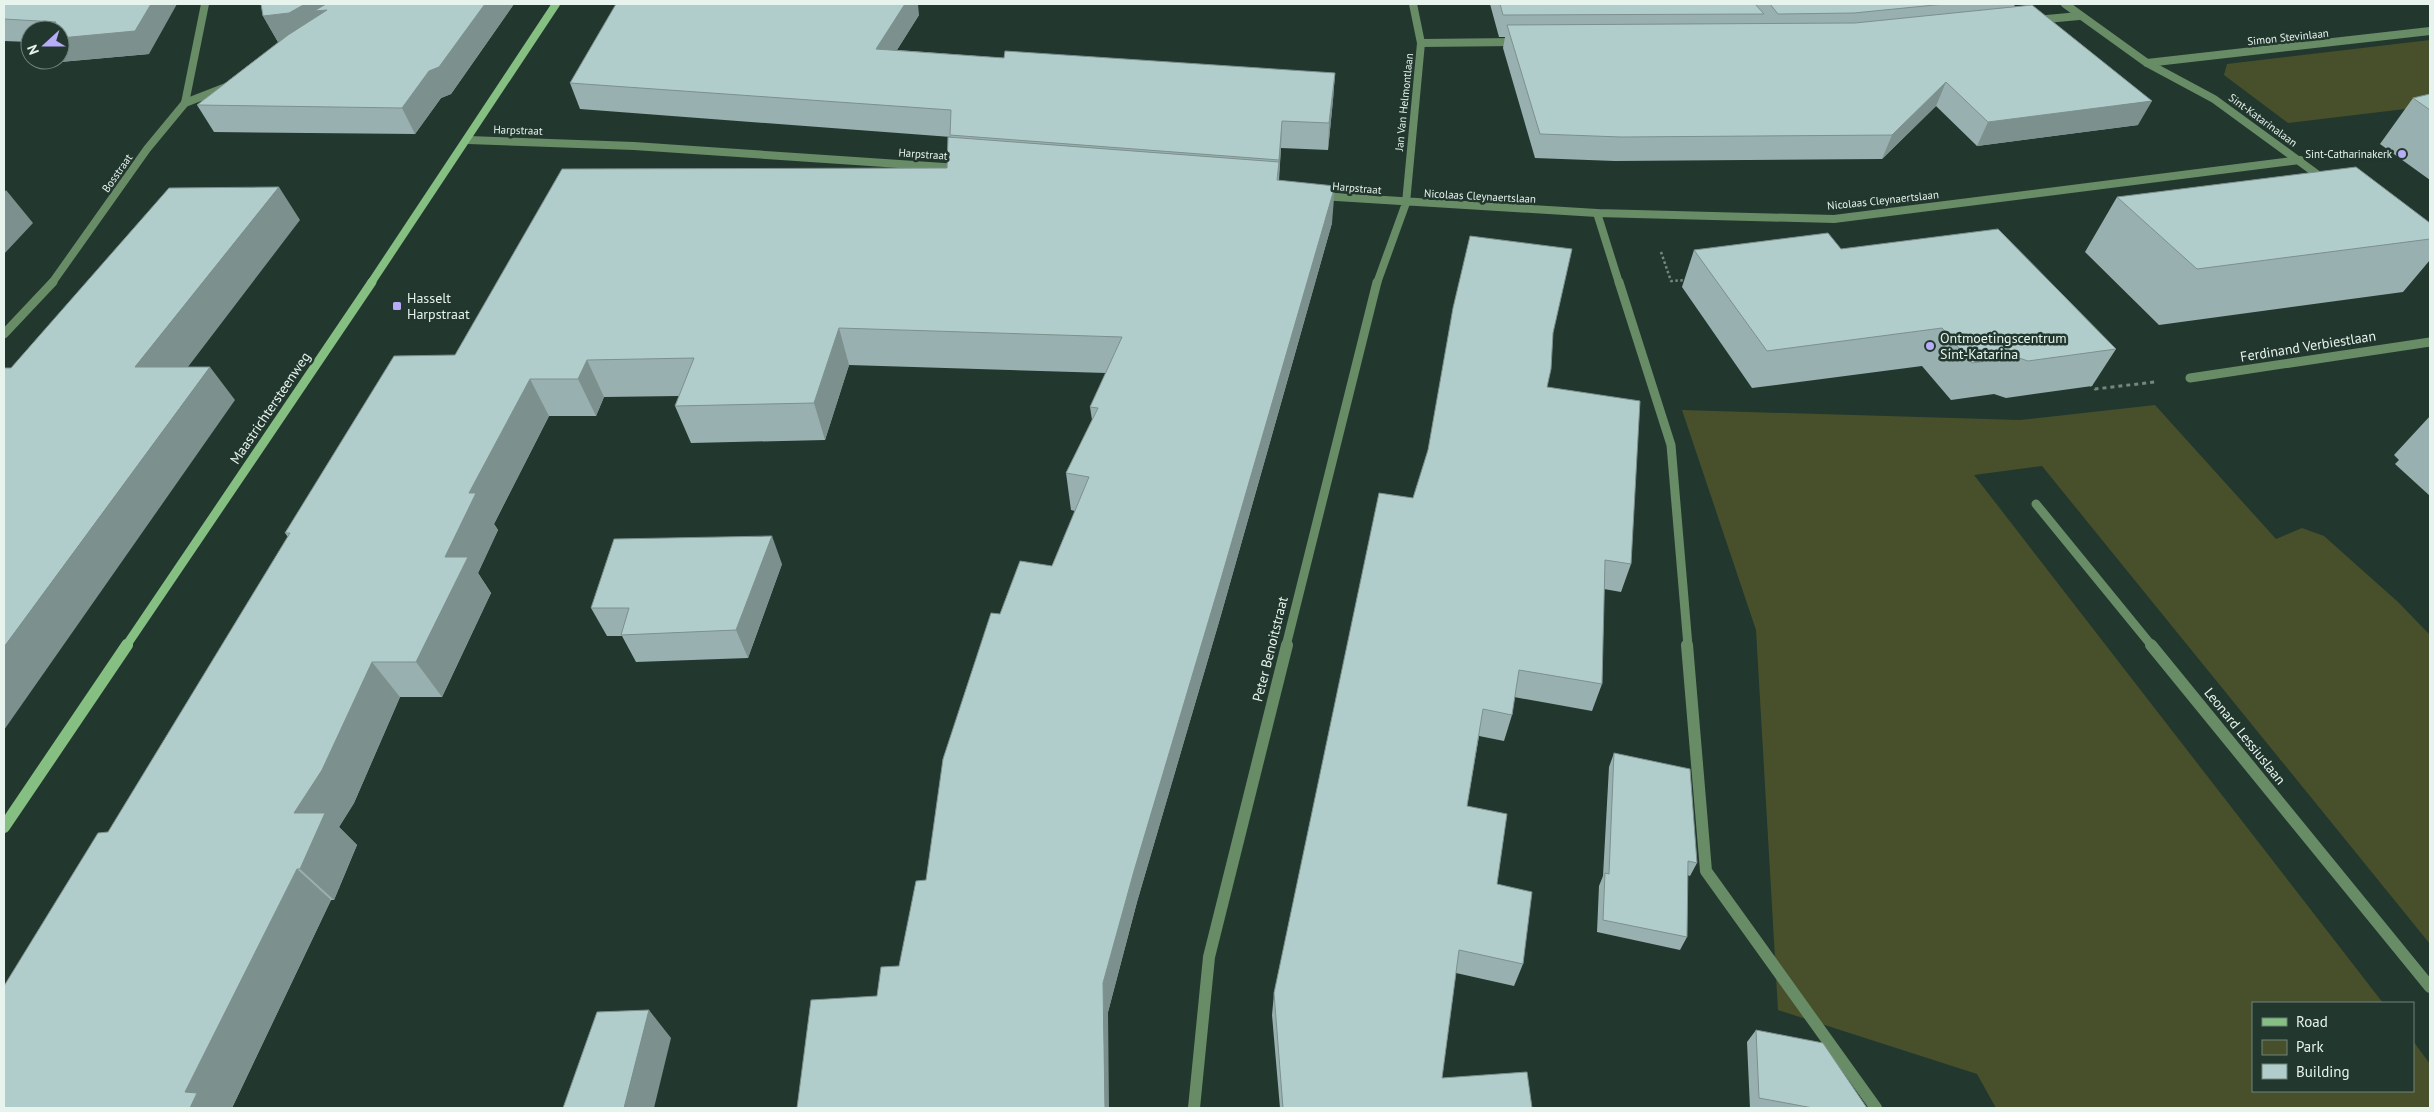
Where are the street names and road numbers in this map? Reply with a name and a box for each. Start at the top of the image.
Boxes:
street label: Simon Stevinlaan [2247,26,2329,48]
street label: Jan Van Helmontlaan [1392,52,1416,153]
street label: Sint-Katarinalaan [2226,90,2300,150]
street label: Harpstraat [493,122,543,138]
street label: Harpstraat [898,145,948,163]
street label: Bosstraat [99,151,135,195]
street label: Harpstraat [1332,179,1382,197]
street label: Nicolaas Cleynaertslaan [1424,186,1536,206]
street label: Nicolaas Cleynaertslaan [1826,187,1940,213]
street label: Ferdinand Verbiestlaan [2239,326,2377,366]
street label: Maastrichtersteenweg [226,349,314,467]
street label: Peter Benoitstraat [1248,594,1292,703]
street label: Leonard Lessiuslaan [2200,684,2290,788]

